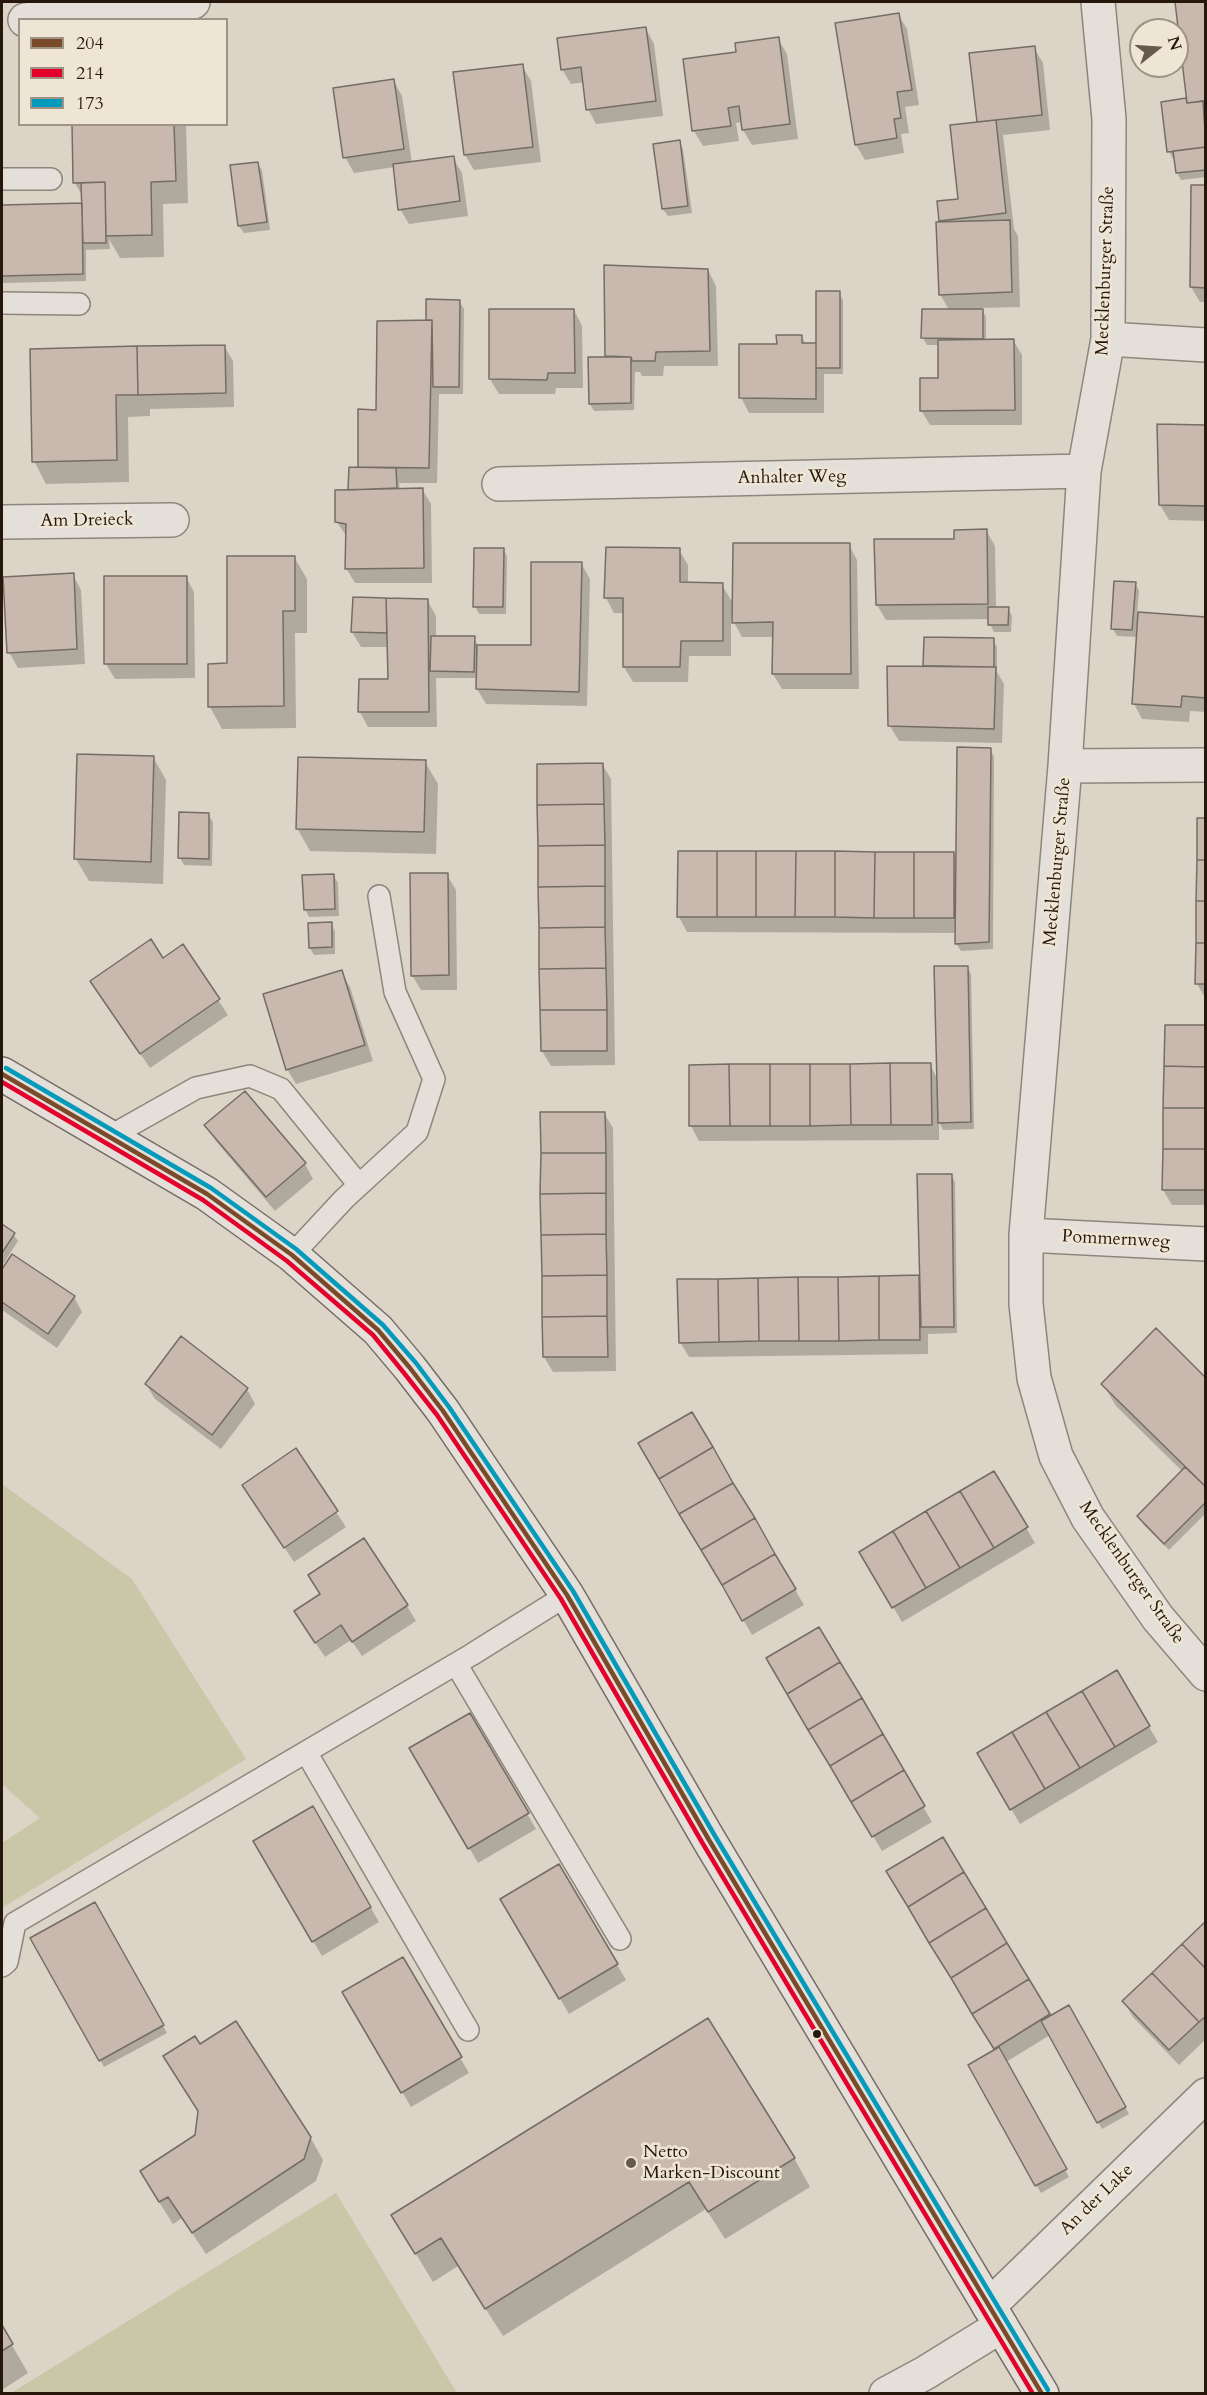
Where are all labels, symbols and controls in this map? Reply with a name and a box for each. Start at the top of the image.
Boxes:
legend [18,18,228,126]
north arrow [1129,18,1189,78]
text: 204 [76,31,104,56]
text: N [1162,33,1187,53]
text: 214 [76,61,104,86]
text: 173 [76,91,104,116]
street label: Mecklenburger Straße [1092,186,1120,356]
street label: Anhalter Weg [737,466,847,490]
street label: Am Dreieck [40,509,134,533]
street label: Mecklenburger Straße [1040,777,1076,947]
street label: Pommernweg [1061,1226,1171,1254]
street label: Mecklenburger Straße [1073,1497,1189,1649]
unlabelled marker [811,2028,823,2040]
place label: Netto Marken-Discount [643,2142,780,2184]
marker: Netto Marken-Discount [624,2156,638,2170]
street label: An der Lake [1056,2160,1138,2240]

